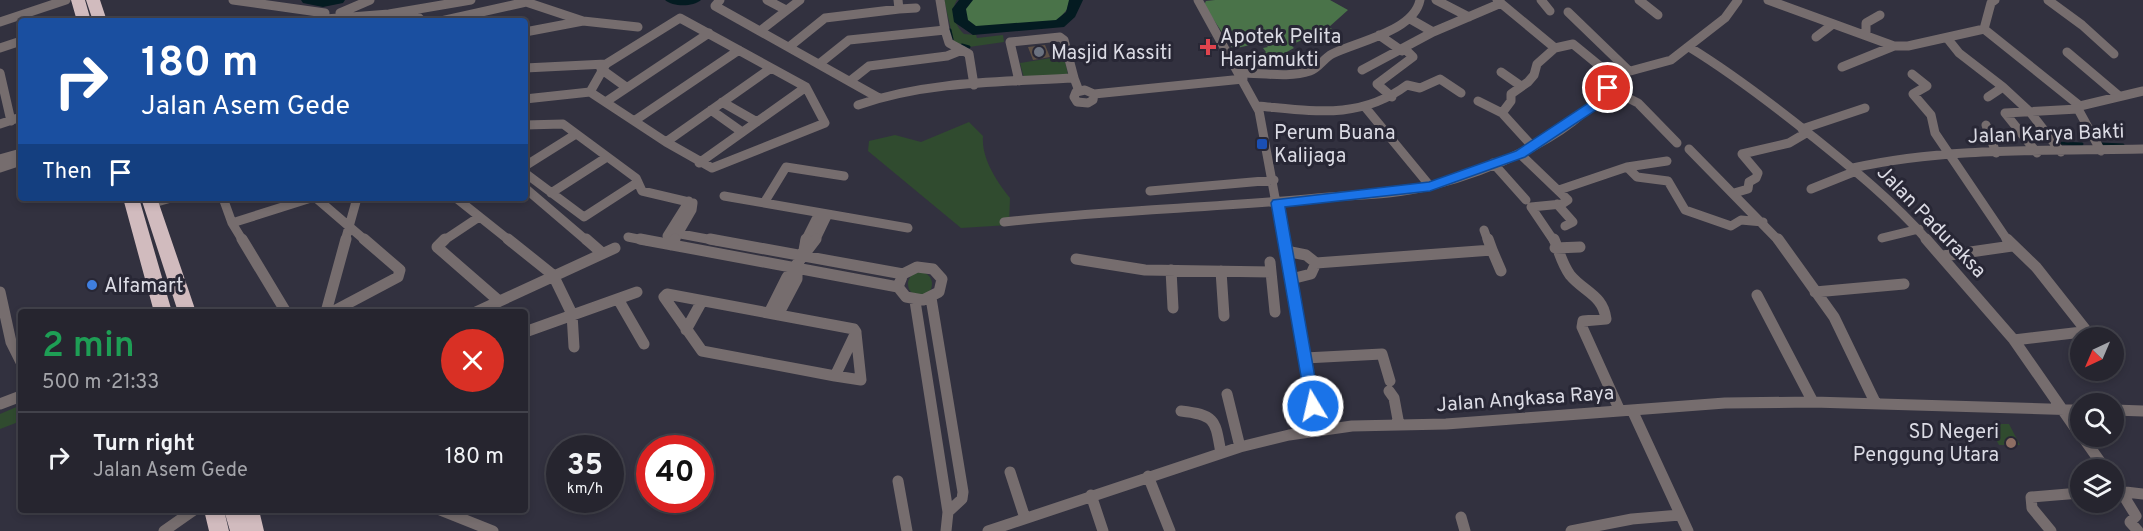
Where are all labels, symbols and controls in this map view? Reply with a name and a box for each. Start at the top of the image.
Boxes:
place label: Apotek Pelita Harjamukti [1220,25,1341,74]
text: 180 m [141,38,258,91]
marker: Apotek Pelita Harjamukti [1201,40,1215,54]
place label: Masjid Kassiti [1051,41,1172,67]
icon: right [42,42,120,120]
marker: Masjid Kassiti [1032,45,1046,59]
pin [1582,62,1633,113]
icon: arrive [1591,71,1624,104]
text: Jalan Asem Gede [141,90,350,124]
street label: Jalan Karya Bakti [1967,119,2125,151]
place label: Perum Buana Kalijaga [1274,121,1395,170]
marker: Perum Buana Kalijaga [1255,137,1269,151]
icon: arrive [104,156,137,189]
text: Then [42,159,92,186]
street label: Jalan Paduraksa [1870,161,1991,284]
place label: Alfamart [104,274,184,300]
marker: Alfamart [85,278,99,292]
text: 2 min [42,324,135,370]
north arrow [2070,327,2124,381]
map controls [2070,327,2124,513]
button: close [441,329,504,392]
text: 500 m · 21:33 [42,370,159,396]
position arrow [1281,374,1345,438]
street label: Jalan Angkasa Raya [1435,381,1615,419]
button: search [2070,393,2124,447]
place label: SD Negeri Penggung Utara [1853,420,1999,469]
text: Turn right [93,431,195,458]
speed limit sign: 40 [636,435,714,513]
marker: SD Negeri Penggung Utara [2004,436,2018,450]
icon: right [42,441,75,474]
text: 180 m [445,444,504,471]
text: 35 [567,448,603,485]
text: Jalan Asem Gede [93,458,248,484]
button: layers [2070,459,2124,513]
text: km/h [567,480,603,499]

